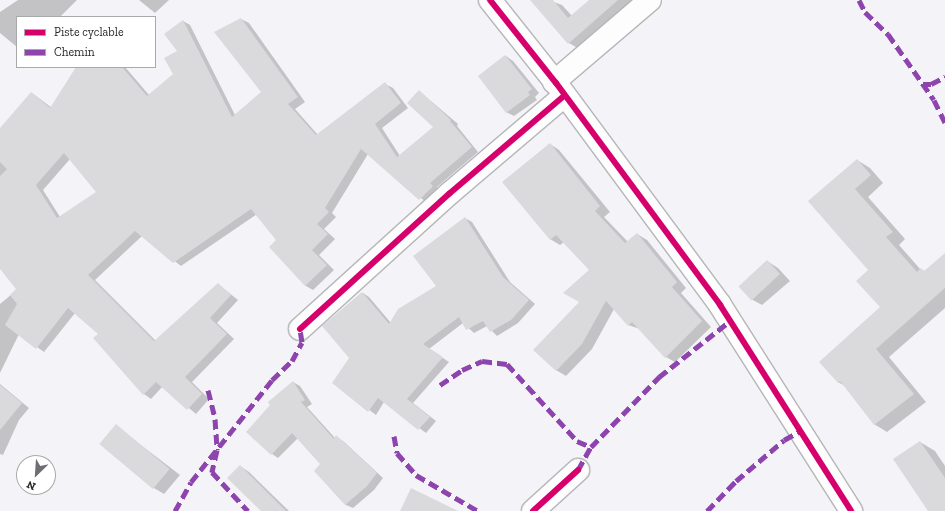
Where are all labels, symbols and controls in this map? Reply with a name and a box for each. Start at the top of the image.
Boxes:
legend [16,16,156,68]
text: Piste cyclable [54,25,124,39]
text: Chemin [54,45,95,59]
north arrow [16,455,56,495]
text: N [25,478,38,493]

